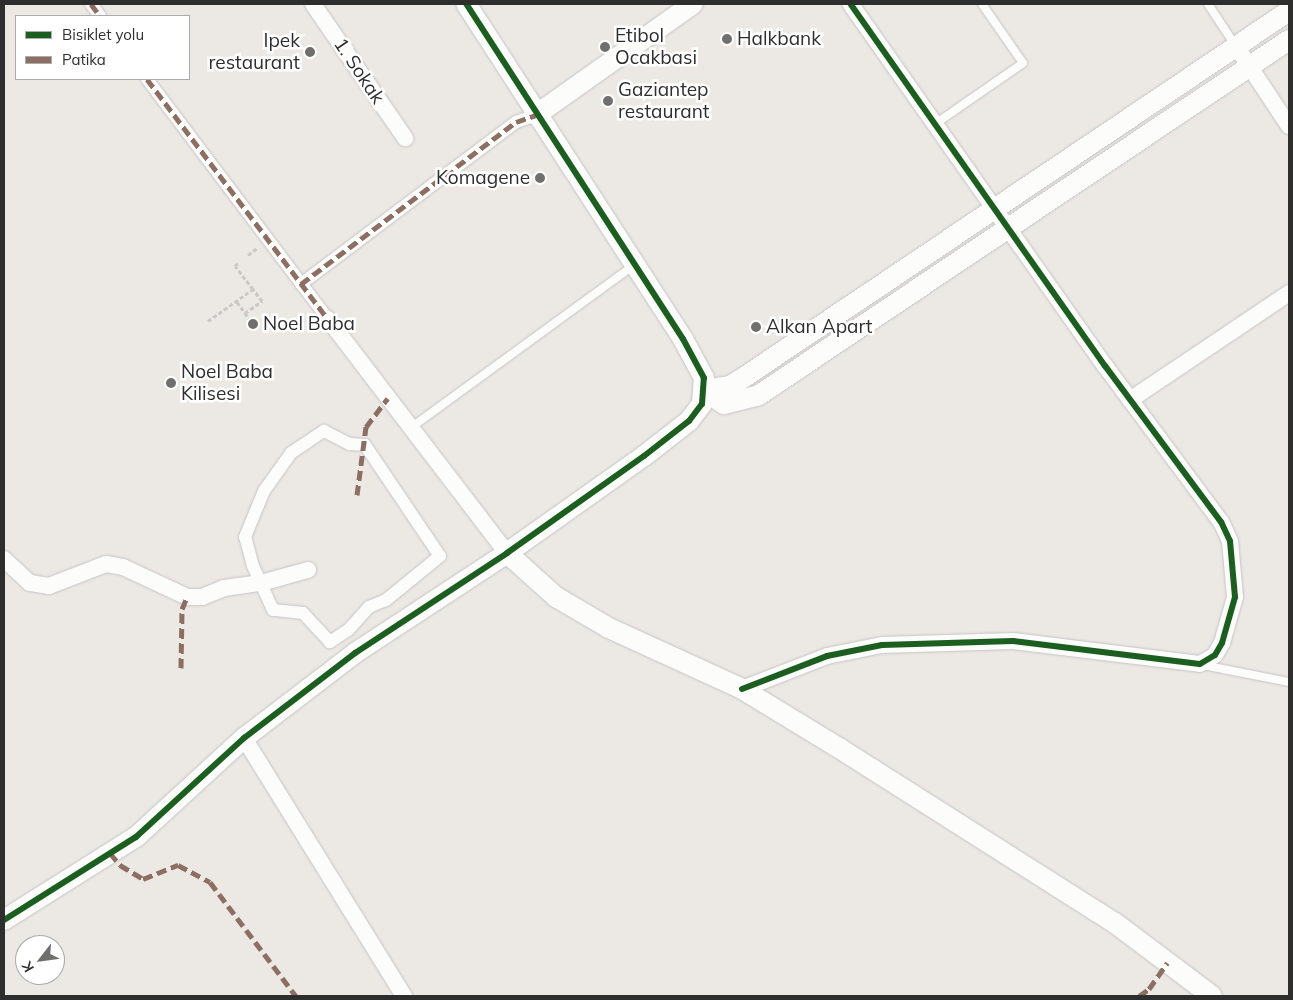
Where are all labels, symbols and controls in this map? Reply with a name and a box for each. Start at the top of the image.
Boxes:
legend [15,15,190,80]
text: Bisiklet yolu [62,25,144,44]
place label: Etibol Ocakbasi [615,25,697,69]
place label: Halkbank [737,28,821,50]
place label: Ipek restaurant [209,30,300,74]
marker: Halkbank [721,33,733,45]
street label: 1. Sokak [329,34,389,108]
marker: Etibol Ocakbasi [599,41,611,53]
marker: Ipek restaurant [304,46,316,58]
text: Patika [62,50,106,69]
place label: Gaziantep restaurant [618,79,709,123]
marker: Gaziantep restaurant [602,95,614,107]
place label: Komagene [436,167,530,189]
marker: Komagene [534,172,546,184]
place label: Noel Baba [263,313,355,335]
place label: Alkan Apart [766,316,872,338]
marker: Noel Baba [247,318,259,330]
marker: Alkan Apart [750,321,762,333]
place label: Noel Baba Kilisesi [181,361,273,405]
marker: Noel Baba Kilisesi [165,377,177,389]
north arrow [15,935,65,985]
text: K [18,958,38,976]

